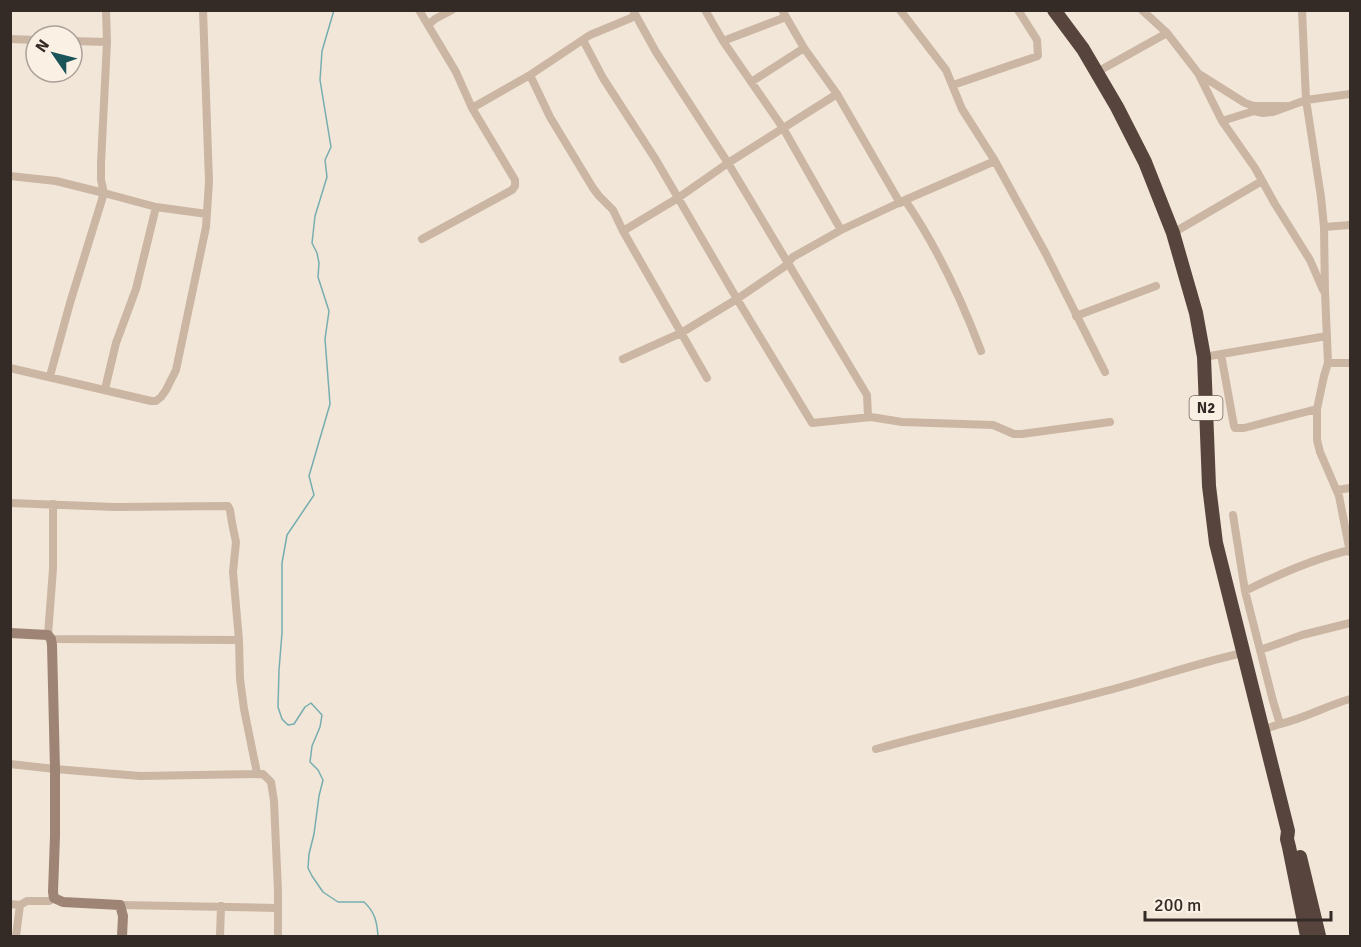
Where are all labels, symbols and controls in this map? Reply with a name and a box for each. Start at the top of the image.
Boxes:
north arrow [24,24,84,84]
text: N [31,36,54,56]
road number: N2 [1190,396,1222,420]
scale bar [1145,884,1331,922]
text: 200 m [1154,894,1201,916]

